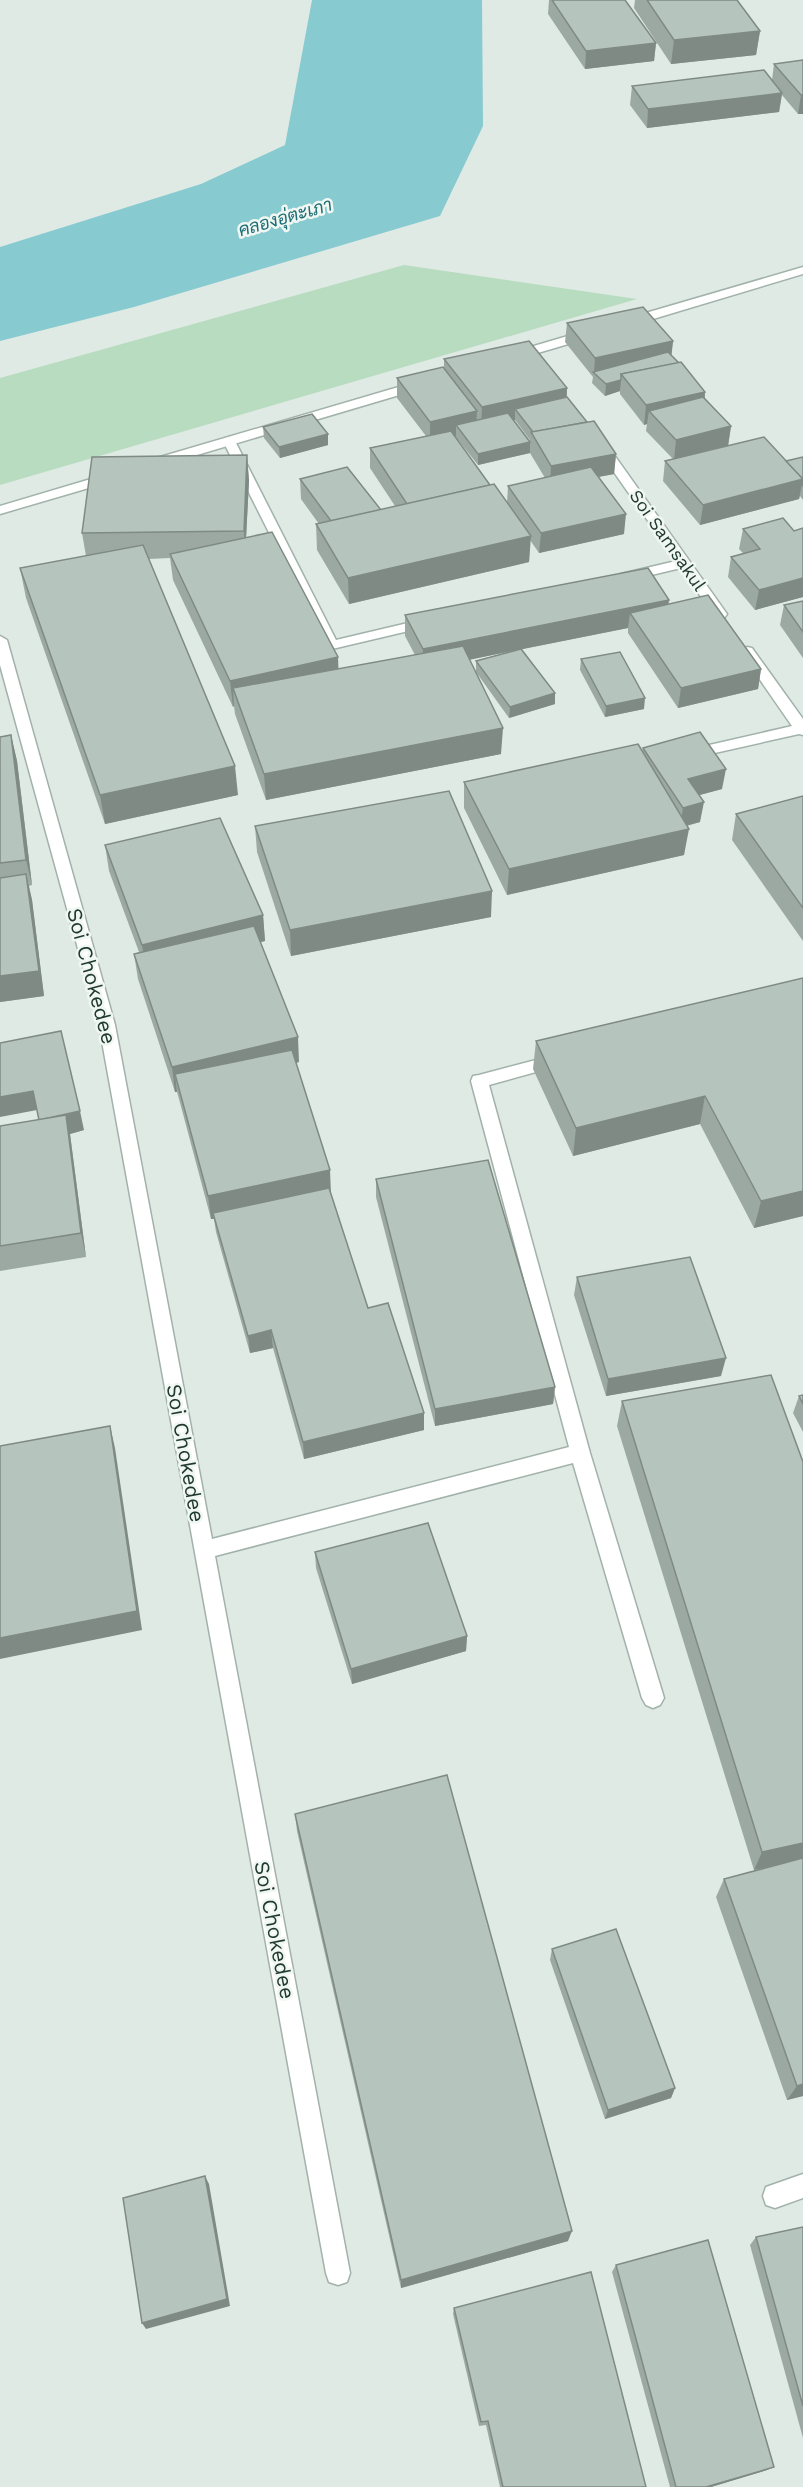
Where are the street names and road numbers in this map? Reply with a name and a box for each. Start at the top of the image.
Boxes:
street label: Soi Samsakul [625,485,711,595]
street label: Soi Chokedee [62,905,122,1047]
street label: Soi Chokedee [162,1382,210,1524]
street label: Soi Chokedee [249,1859,301,2001]

